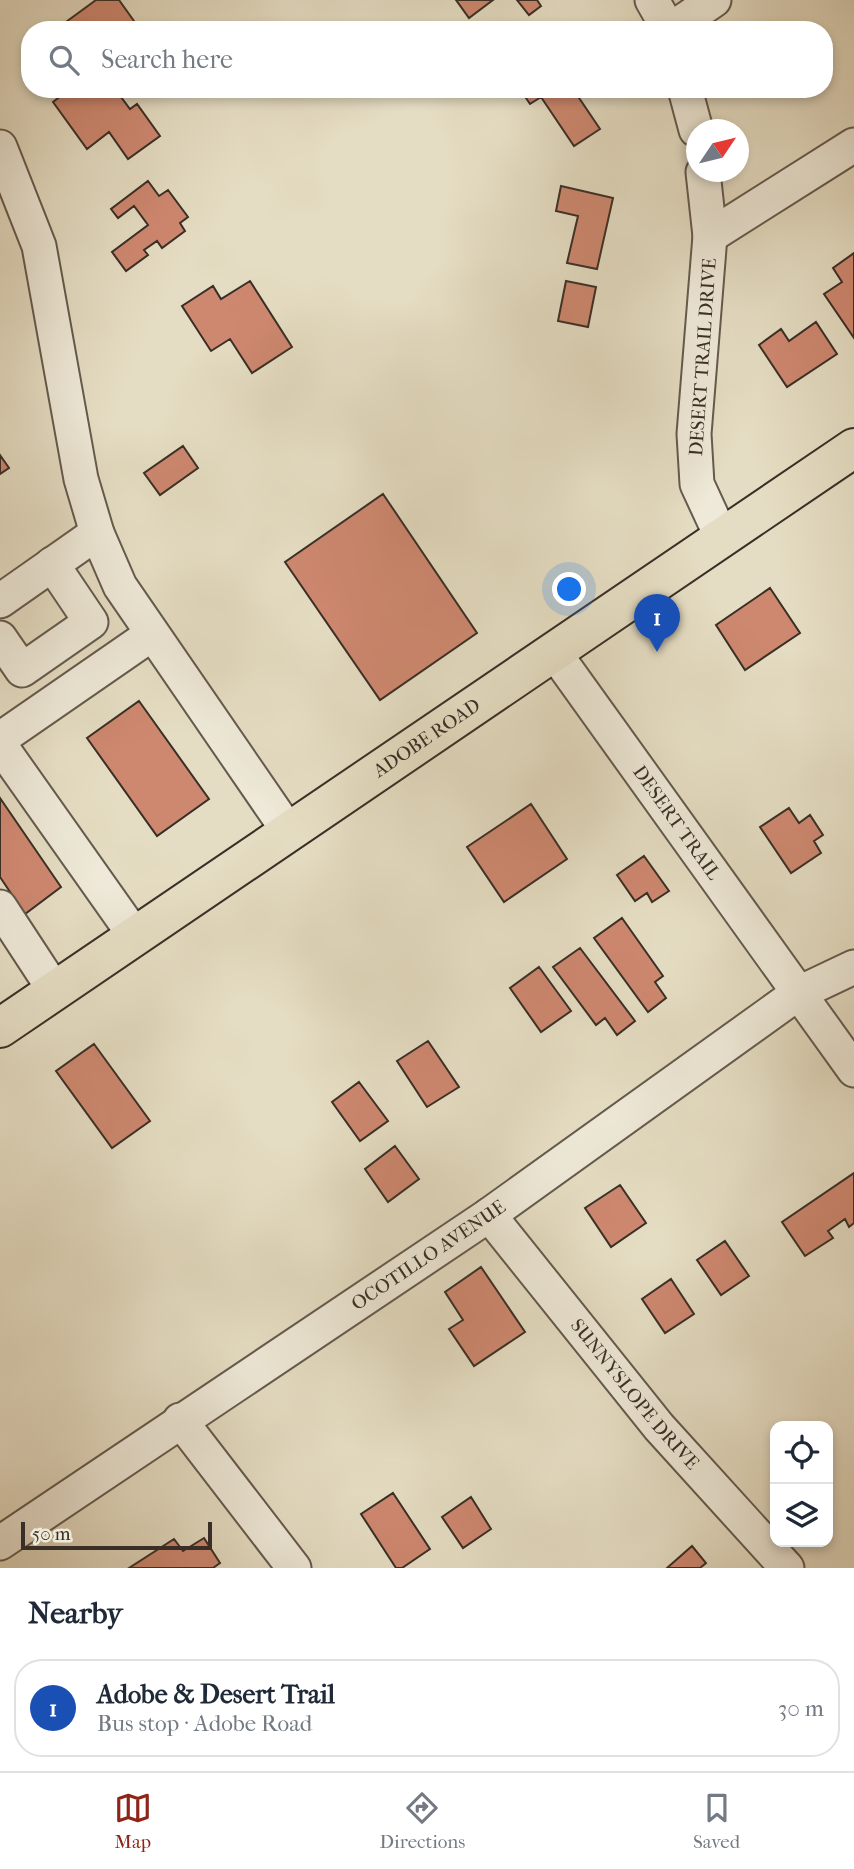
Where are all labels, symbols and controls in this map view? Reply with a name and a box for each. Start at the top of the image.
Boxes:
search box [21,21,833,98]
icon: search [45,41,83,79]
text: Search here [101,44,233,75]
north arrow [686,119,749,182]
street label: DESERT TRAIL DRIVE [685,257,721,457]
your location [552,572,586,606]
pin: 1 [634,594,680,652]
street label: ADOBE ROAD [368,694,484,783]
street label: DESERT TRAIL [628,761,725,884]
street label: OCOTILLO AVENUE [347,1195,510,1315]
street label: SUNNYSLOPE DRIVE [566,1315,704,1475]
map controls [770,1421,833,1547]
button: locate [770,1421,833,1484]
button: layers [770,1484,833,1547]
scale bar [21,1519,212,1551]
text: 50 m [32,1523,71,1545]
text: Nearby [28,1596,123,1631]
text: Adobe & Desert Trail [97,1679,335,1710]
text: 1 [49,1695,57,1722]
text: 30 m [778,1695,824,1722]
text: Bus stop · Adobe Road [97,1710,312,1737]
tab: Map [114,1789,152,1853]
tab: Directions [380,1789,465,1853]
tab: Saved [693,1789,740,1853]

